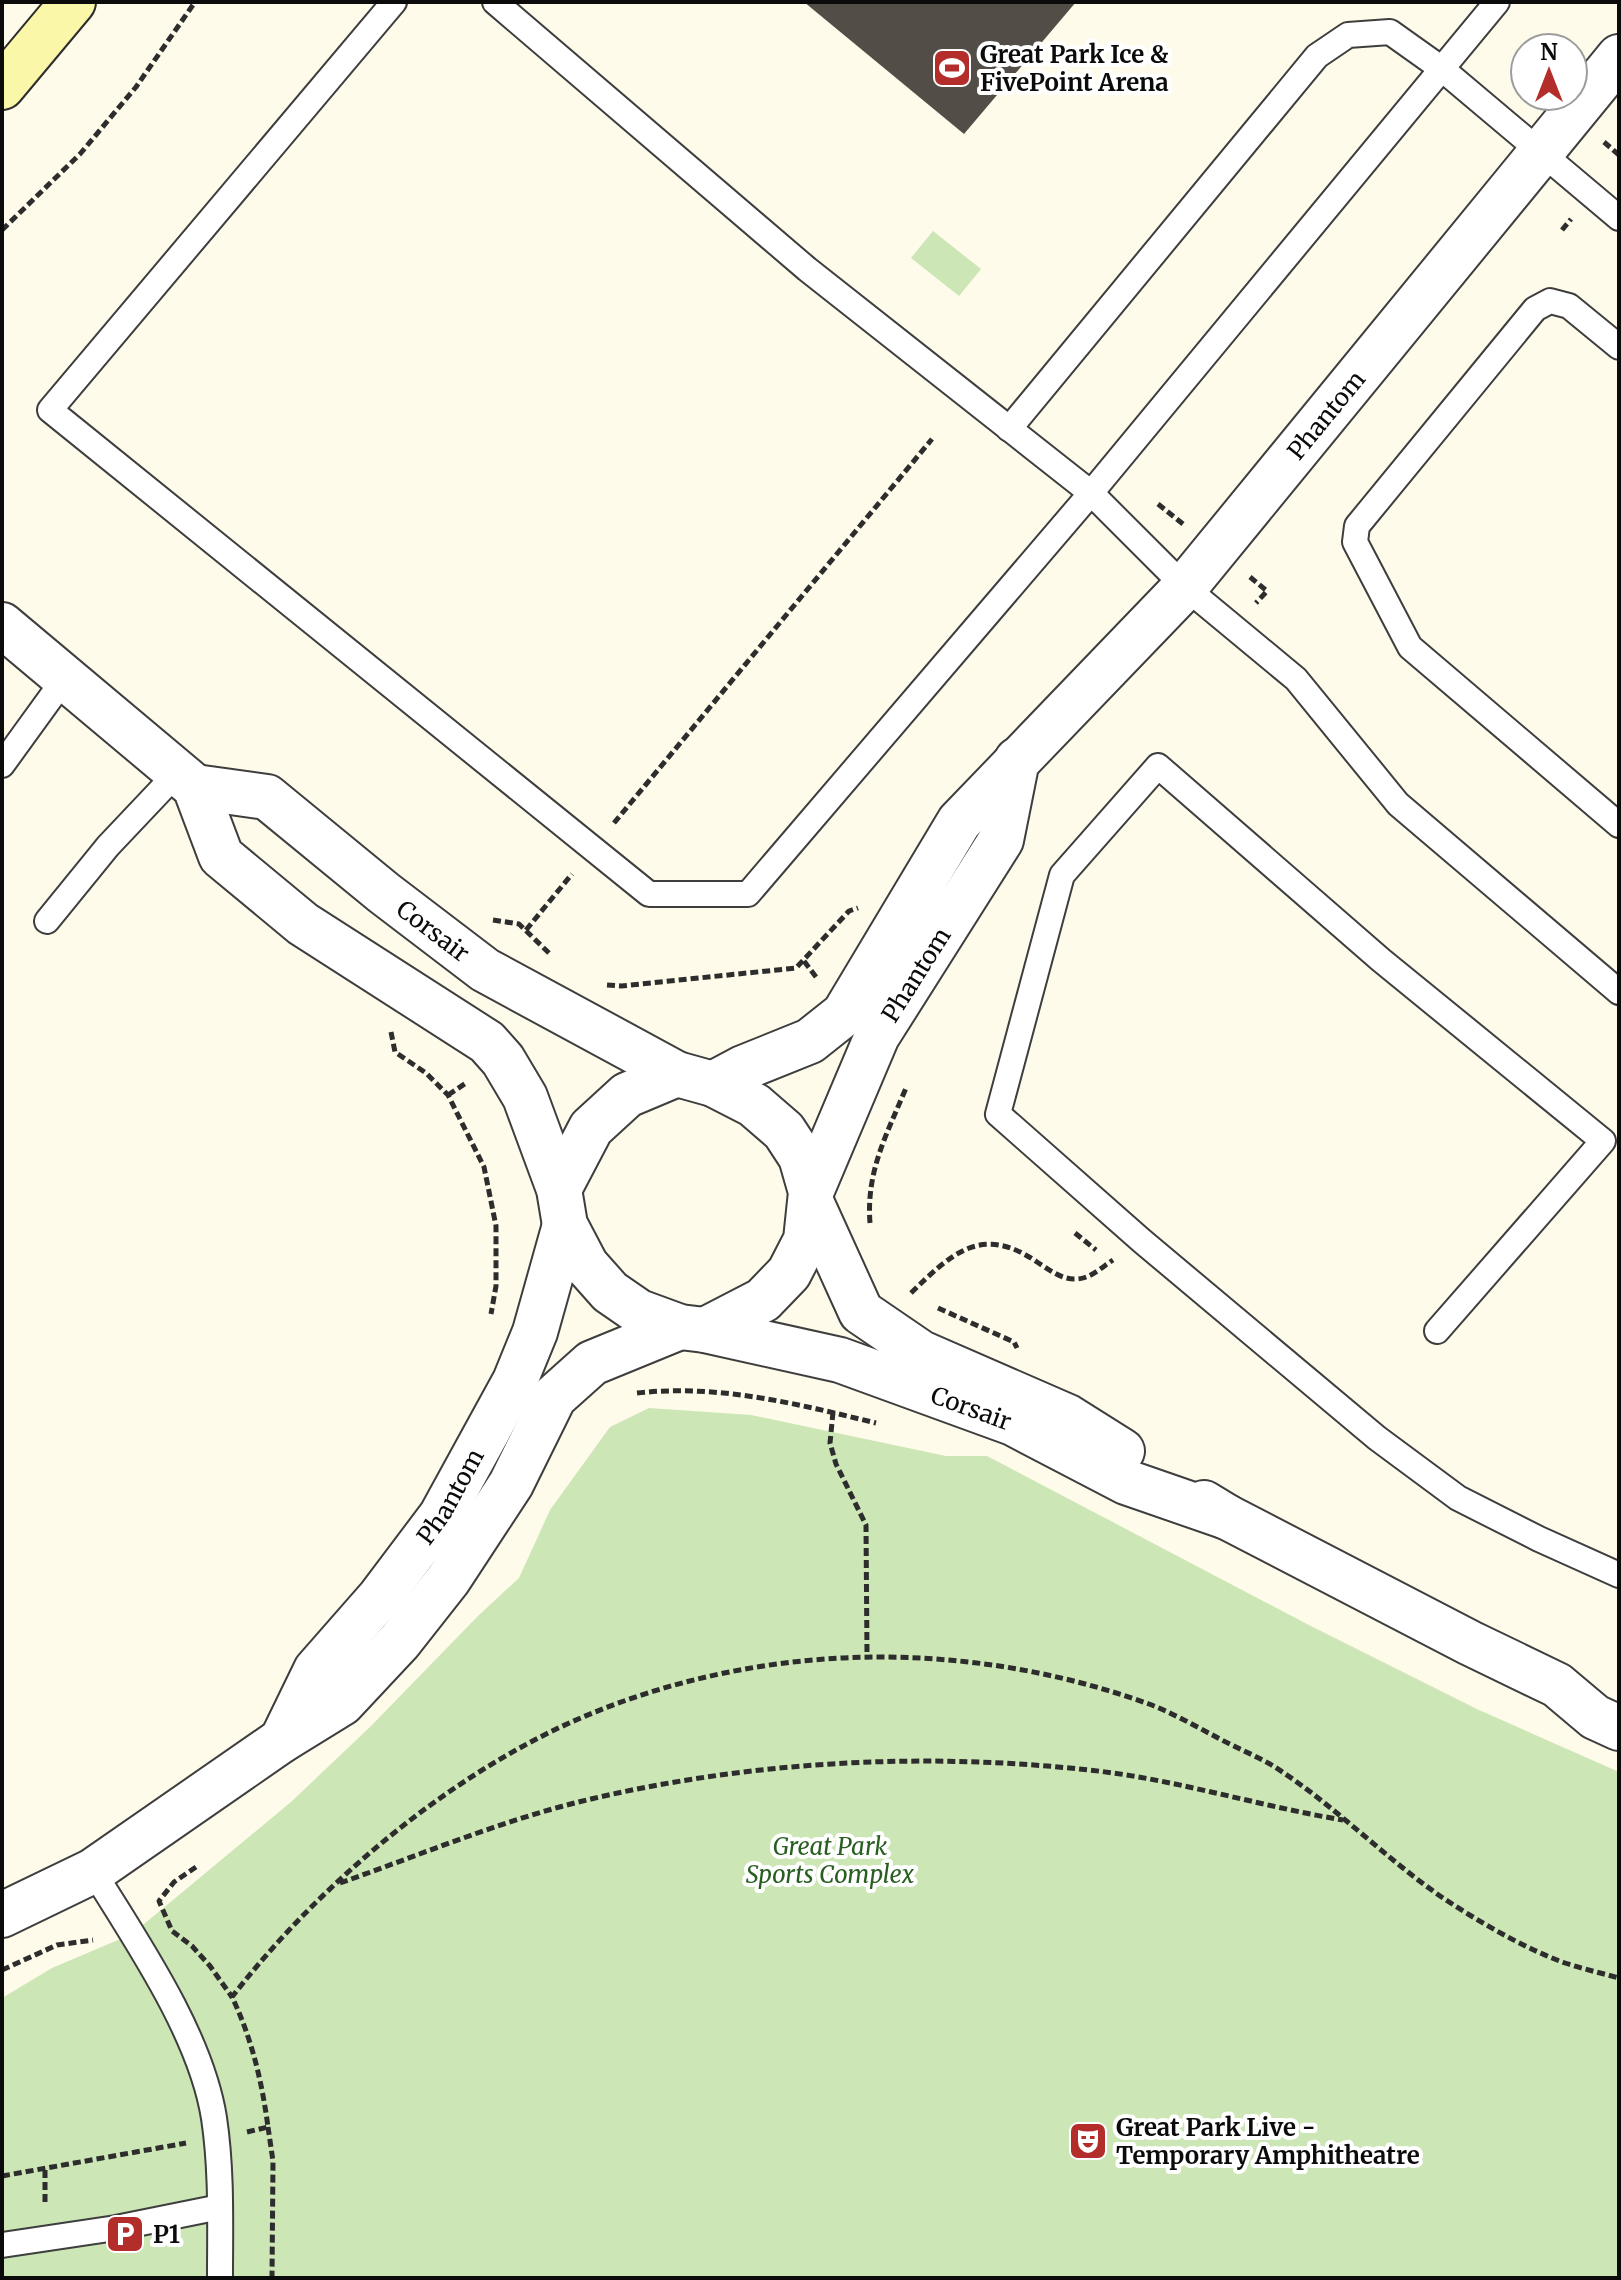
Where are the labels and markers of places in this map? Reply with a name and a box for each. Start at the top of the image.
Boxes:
place label: Great Park Ice & FivePoint Arena [980,39,1169,98]
sports icon: Great Park Ice & FivePoint Arena [931,47,973,89]
place label: Great Park Live - Temporary Amphitheatre [1116,2112,1420,2171]
theatre icon: Great Park Live - Temporary Amphitheatre [1067,2120,1109,2162]
parking icon: P1 [104,2213,146,2255]
place label: P1 [153,2219,180,2250]

